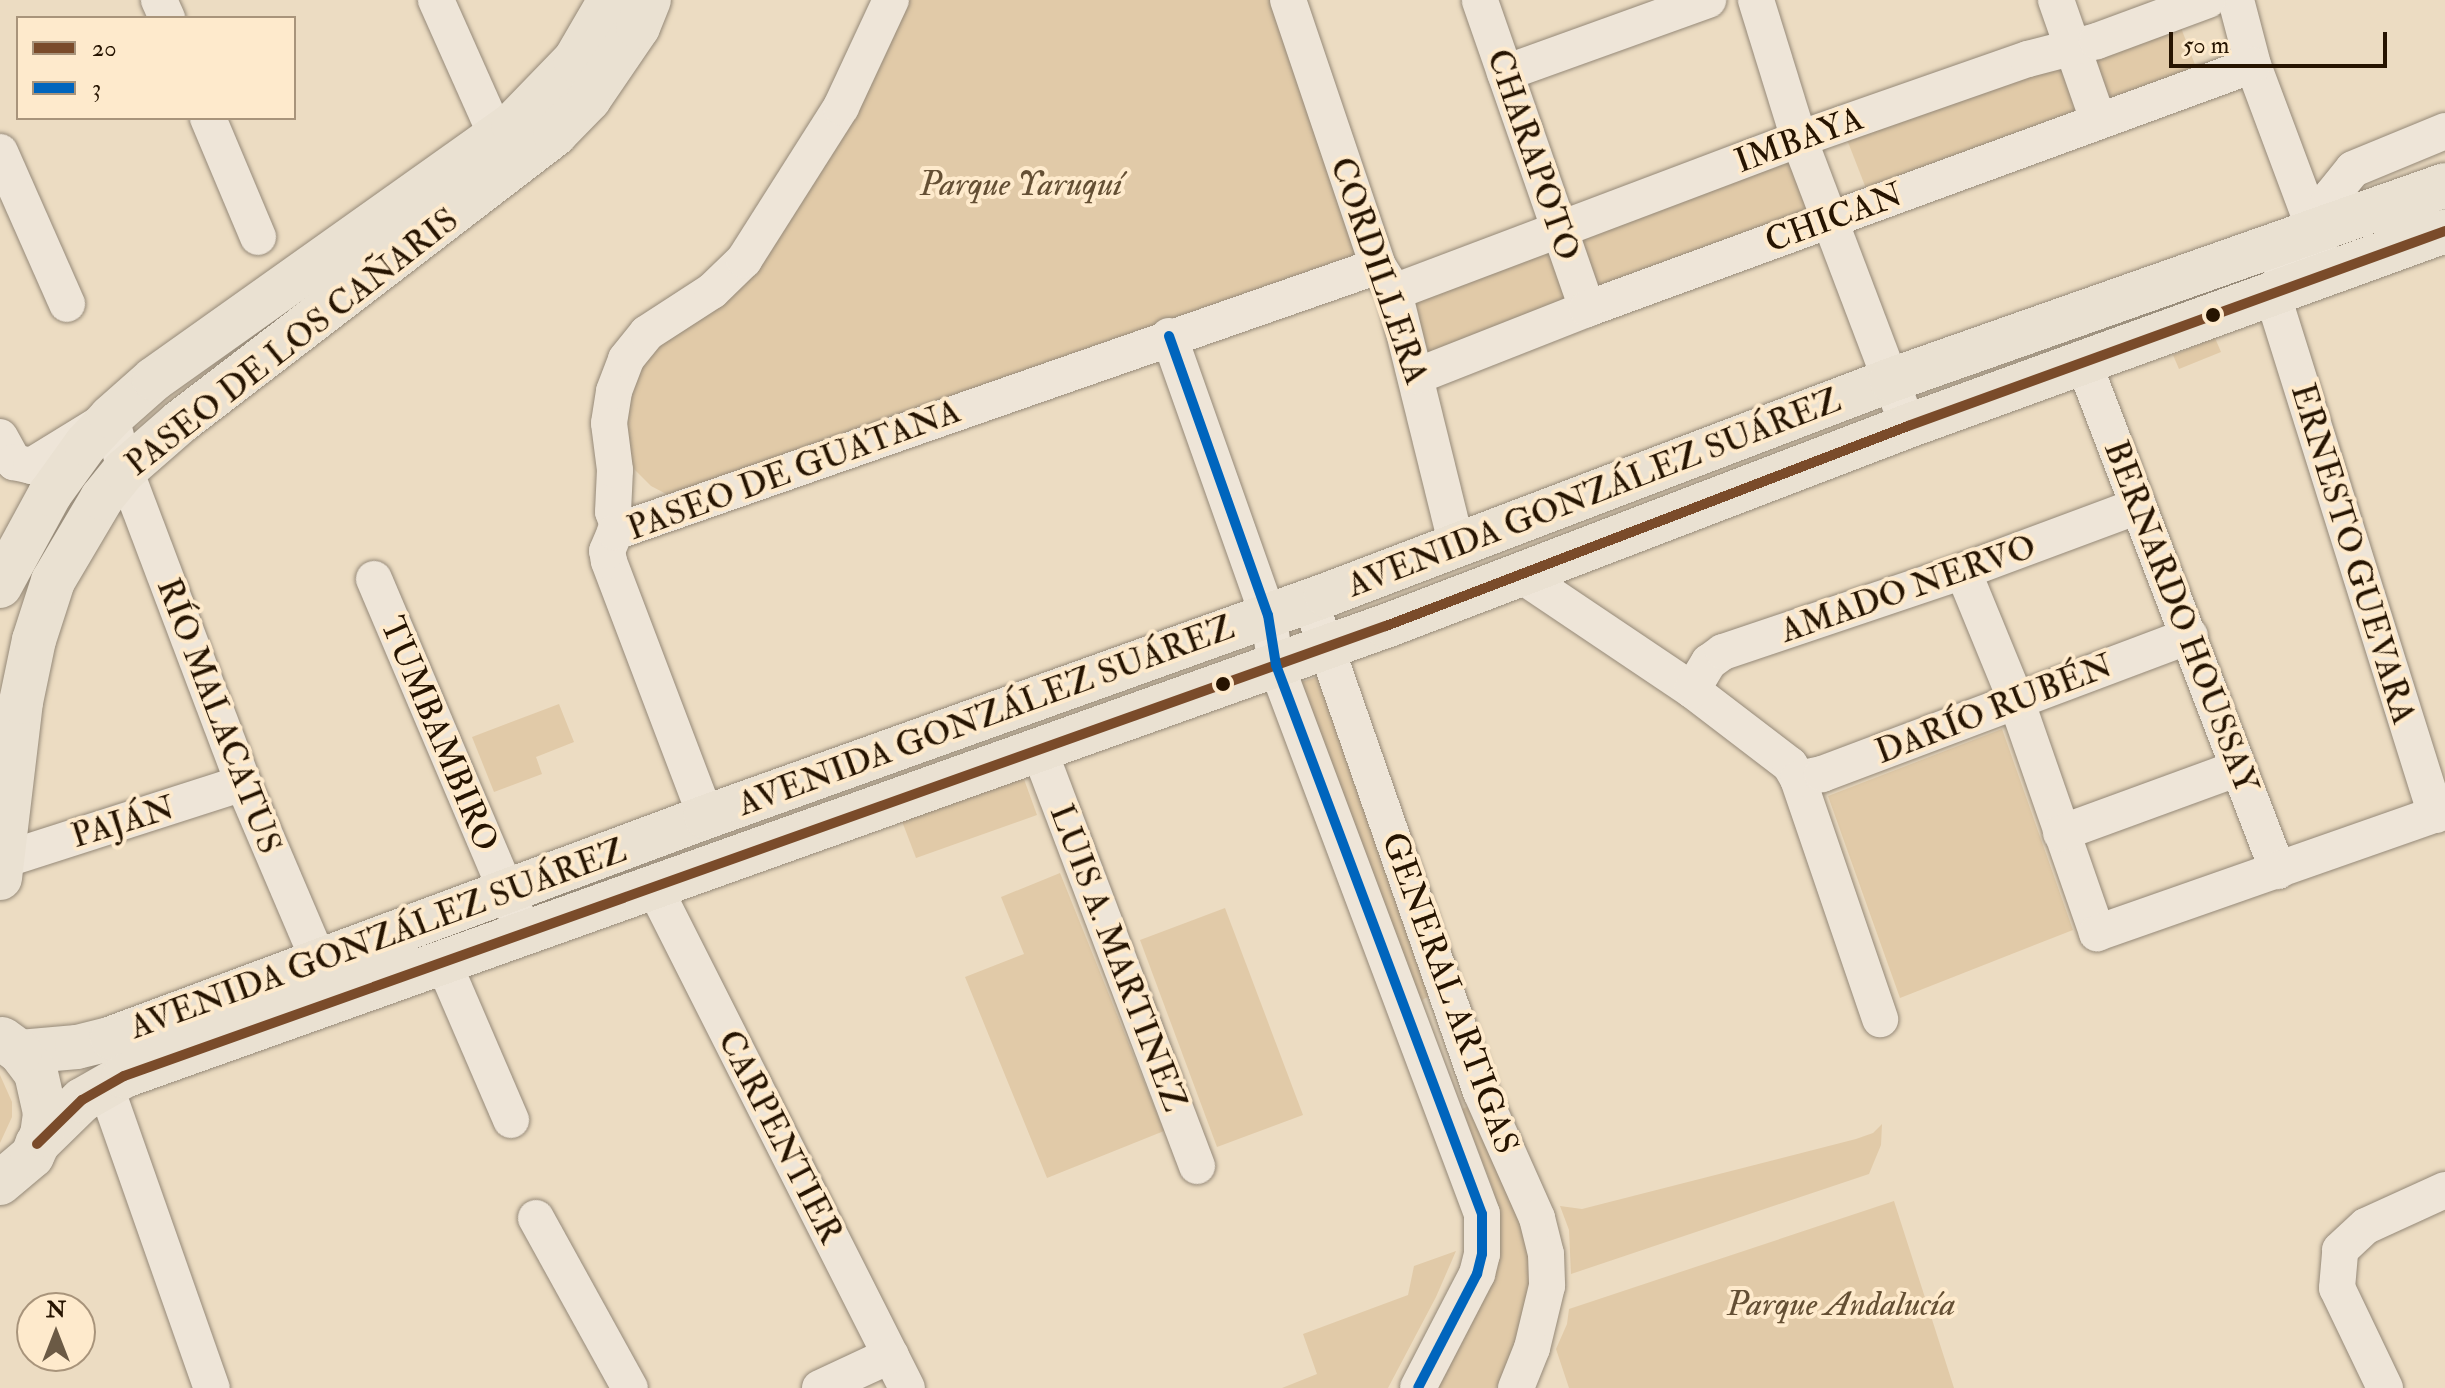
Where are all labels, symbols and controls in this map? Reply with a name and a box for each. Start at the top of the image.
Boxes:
legend [16,16,296,120]
scale bar [2173,16,2391,66]
text: 50 m [2183,30,2229,61]
text: 20 [92,33,116,64]
street label: CHARAPOTO [1478,44,1588,266]
text: 3 [92,73,101,104]
street label: IMBAYA [1729,98,1869,182]
street label: CORDILLERA [1321,152,1437,390]
park label: Parque Yaruquí [919,165,1123,205]
street label: CHICAN [1760,174,1908,262]
street label: PASEO DE LOS CAÑARIS [118,199,466,485]
unlabelled marker [2205,307,2221,323]
street label: ERNESTO GUEVARA [2282,379,2424,729]
street label: AVENIDA GONZÁLEZ SUÁREZ [1341,380,1847,606]
street label: PASEO DE GUATANA [622,391,966,549]
street label: BERNARDO HOUSSAY [2095,435,2267,799]
street label: AMADO NERVO [1775,526,2041,652]
street label: RÍO MALACATUS [148,573,290,859]
street label: AVENIDA GONZÁLEZ SUÁREZ [732,607,1240,825]
street label: TUMBAMBIRO [371,611,507,857]
street label: DARÍO RUBÉN [1870,645,2118,773]
unlabelled marker [1215,676,1231,692]
street label: PAJÁN [67,787,179,857]
street label: LUIS A. MARTINEZ [1041,799,1195,1117]
street label: GENERAL ARTIGAS [1373,827,1527,1159]
street label: AVENIDA GONZÁLEZ SUÁREZ [124,830,632,1048]
street label: CARPENTIER [709,1024,851,1250]
park label: Parque Andalucía [1726,1285,1956,1325]
north arrow [16,1292,96,1372]
text: N [46,1296,66,1324]

